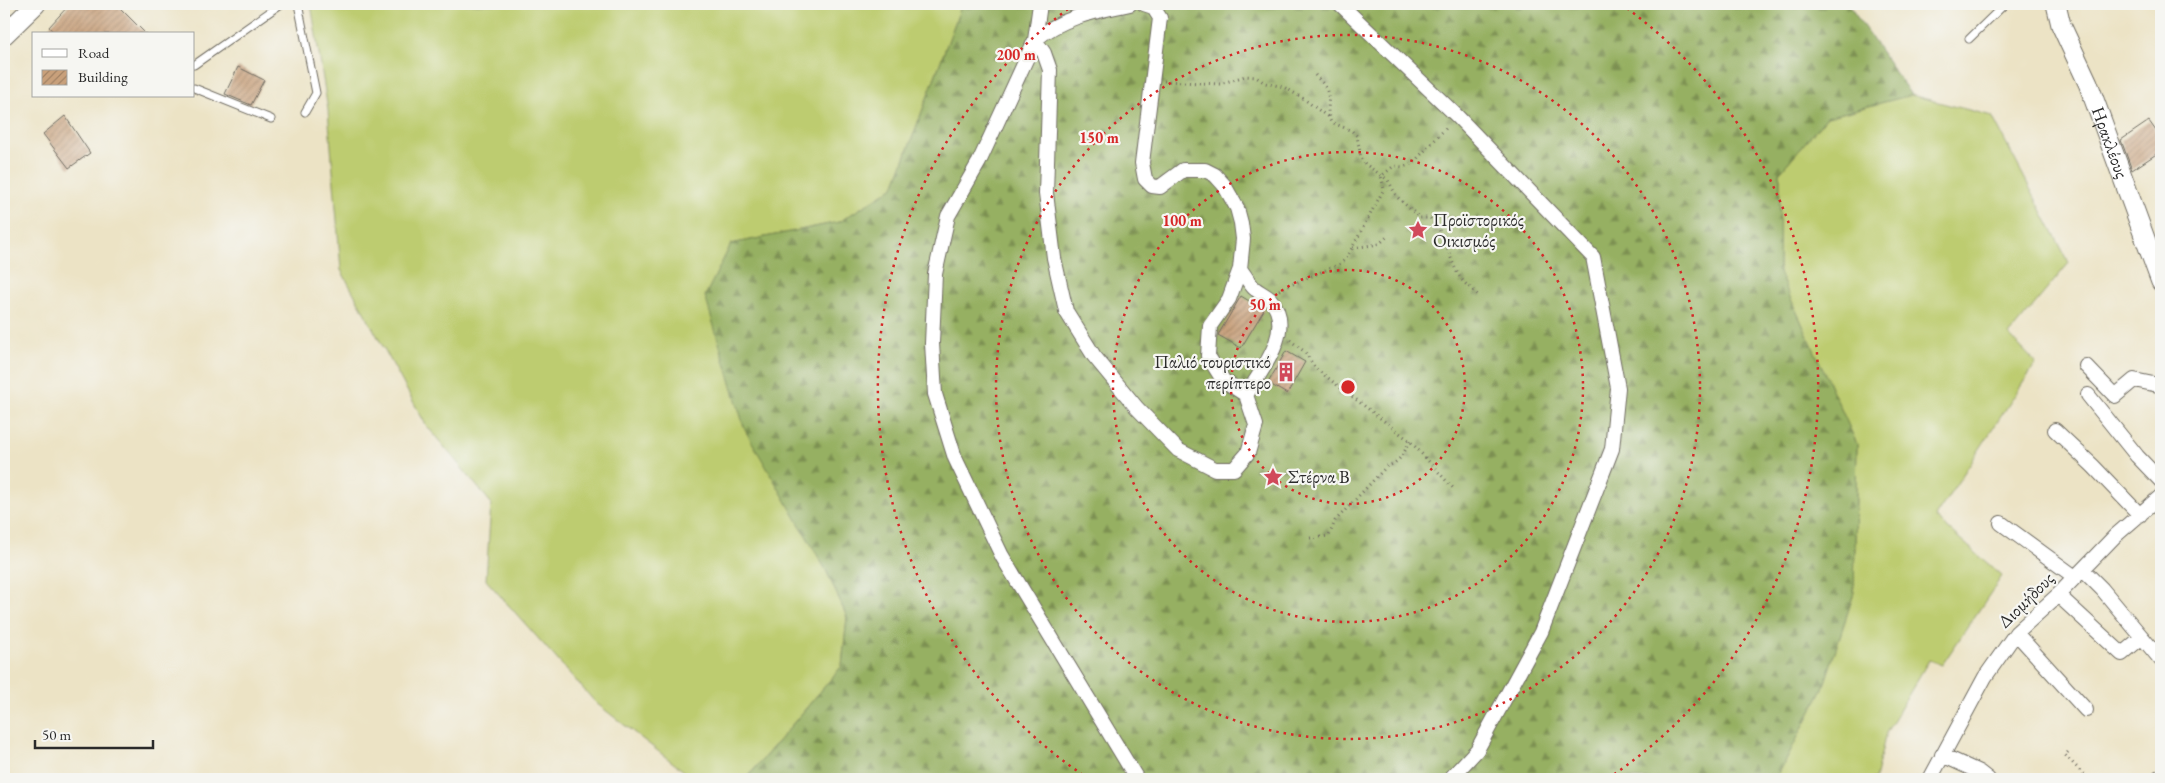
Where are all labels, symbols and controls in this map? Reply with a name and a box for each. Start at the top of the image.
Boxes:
legend [32,32,195,98]
text: Road [78,43,110,62]
text: 200 m [996,45,1036,64]
text: Building [78,67,128,86]
street label: Ηρακλέους [2087,103,2134,181]
text: 150 m [1079,128,1119,147]
place label: Προϊστορικός Οικισμός [1433,208,1524,252]
text: 100 m [1162,211,1202,230]
place icon: Προϊστορικός Οικισμός [1407,219,1429,241]
text: 50 m [1249,295,1281,314]
place label: Παλιό τουριστικό περίπτερο [1154,350,1271,394]
building icon: Παλιό τουριστικό περίπτερο [1275,361,1297,383]
centre of rings [1339,378,1357,396]
place label: Στέρνα Β [1288,465,1350,488]
place icon: Στέρνα Β [1262,466,1284,488]
street label: Διομήδους [1993,567,2059,633]
scale bar [35,718,152,750]
text: 50 m [42,725,71,744]

